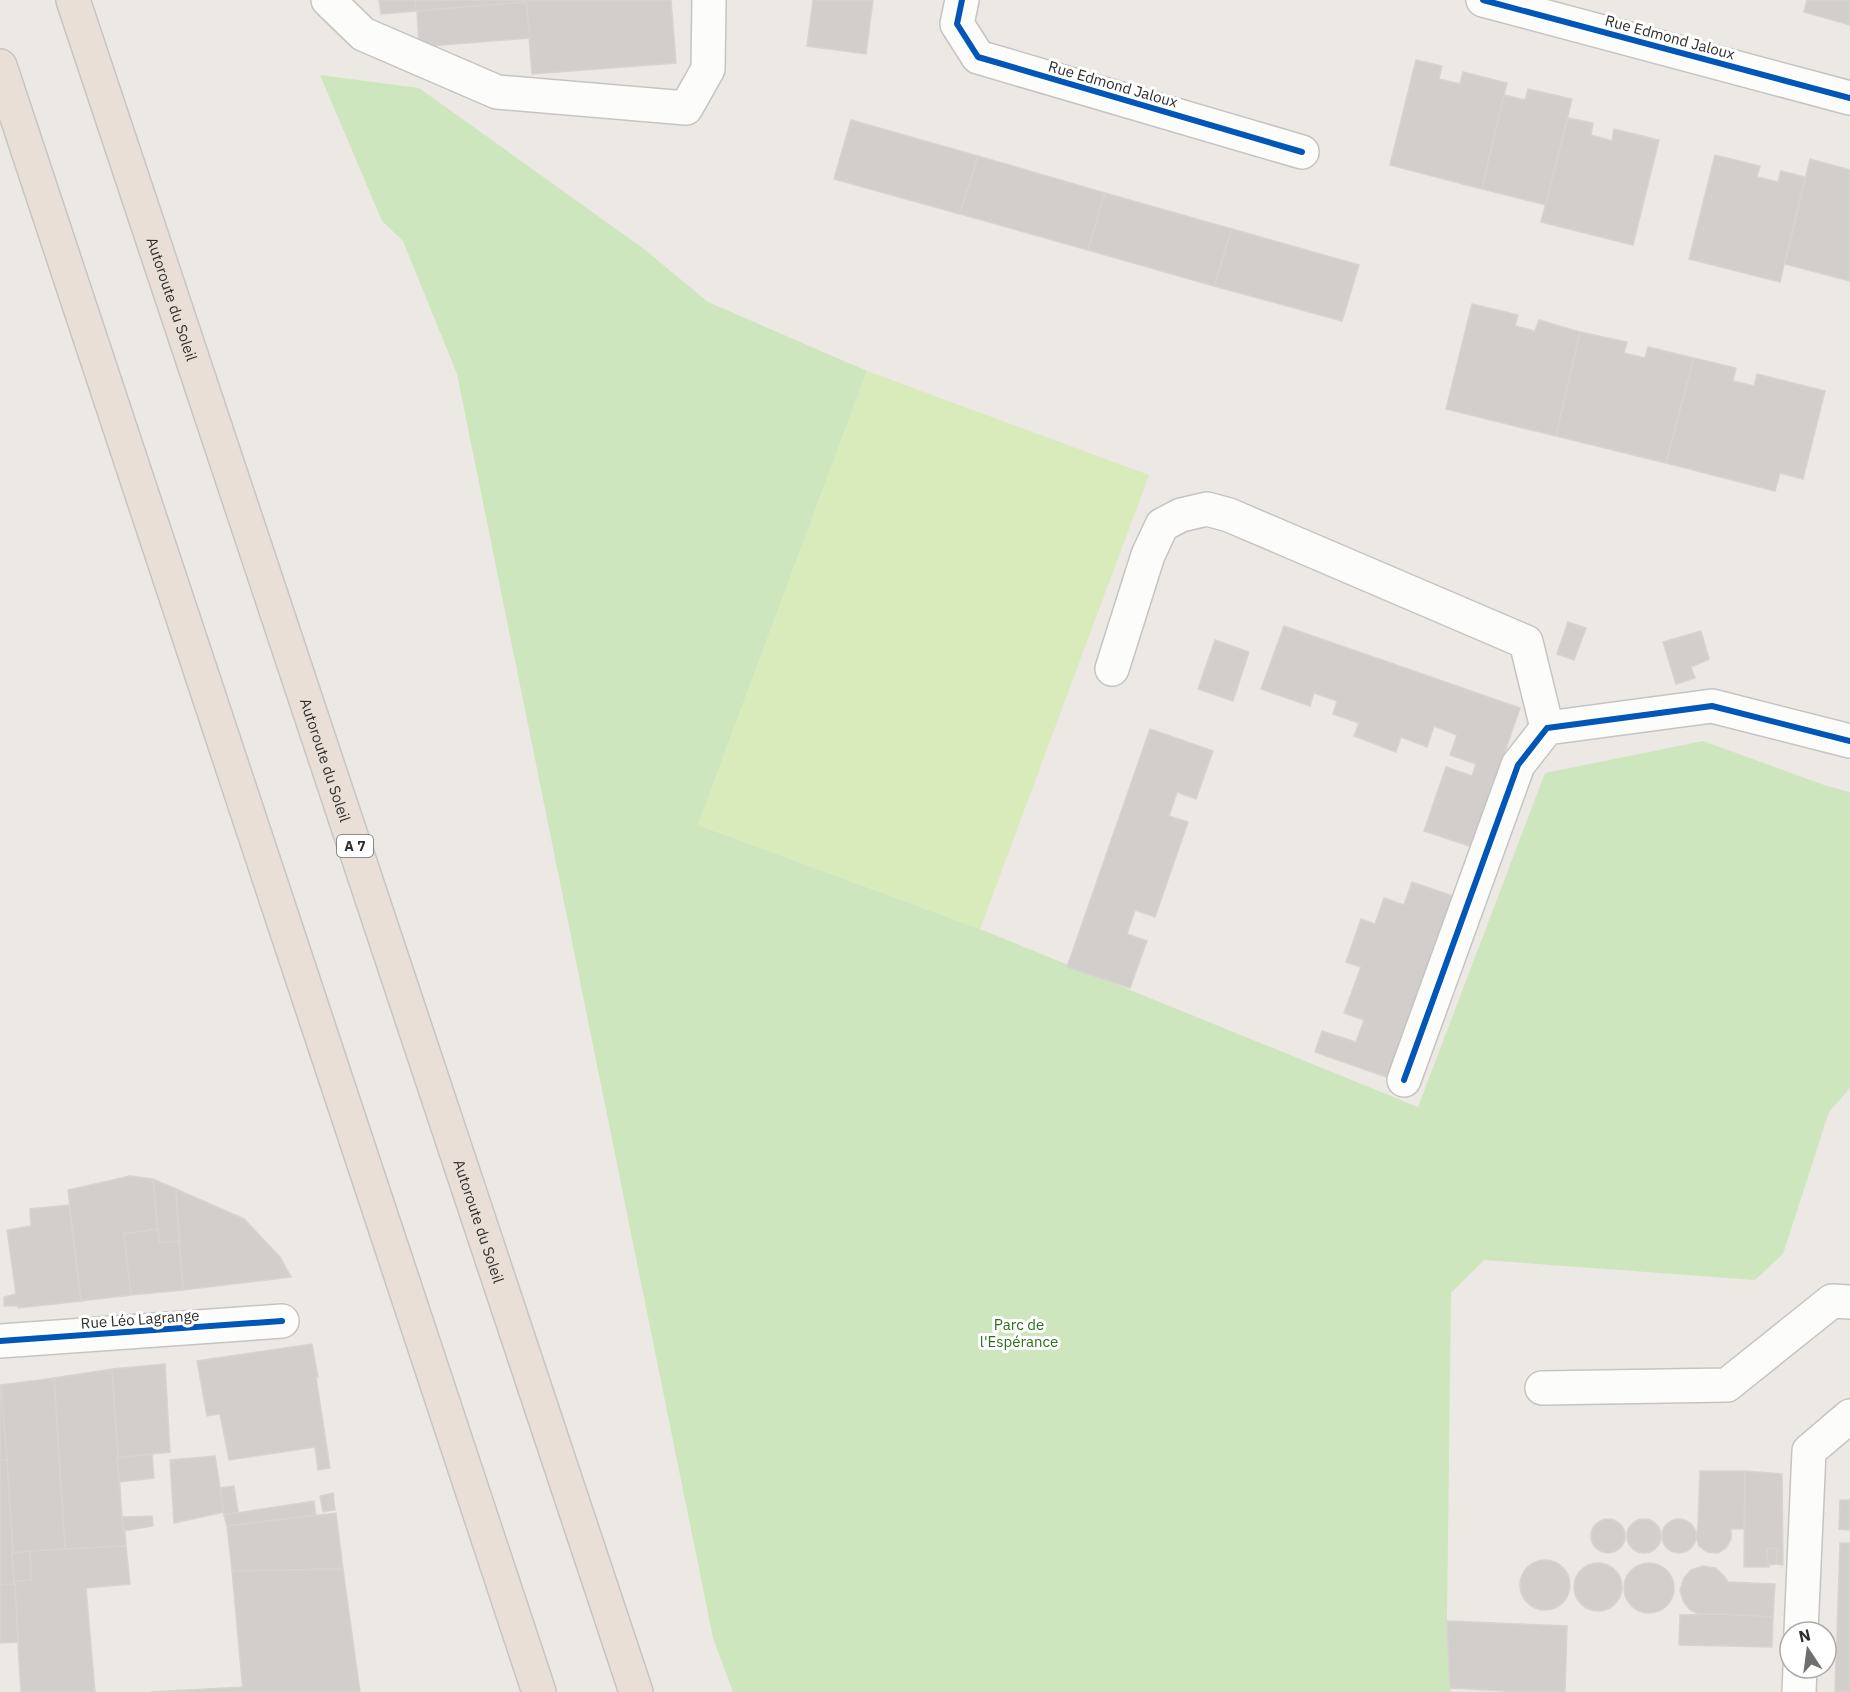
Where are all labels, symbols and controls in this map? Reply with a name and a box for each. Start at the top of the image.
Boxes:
street label: Rue Edmond Jaloux [1603,11,1737,64]
street label: Rue Edmond Jaloux [1046,56,1180,112]
street label: Autoroute du Soleil [143,235,202,363]
street label: Autoroute du Soleil [296,696,355,824]
road number: A 7 [337,835,373,857]
street label: Autoroute du Soleil [450,1157,509,1286]
street label: Rue Léo Lagrange [80,1305,200,1333]
park label: Parc de l'Espérance [980,1315,1058,1351]
north arrow [1778,1620,1838,1680]
text: N [1797,1624,1813,1646]

